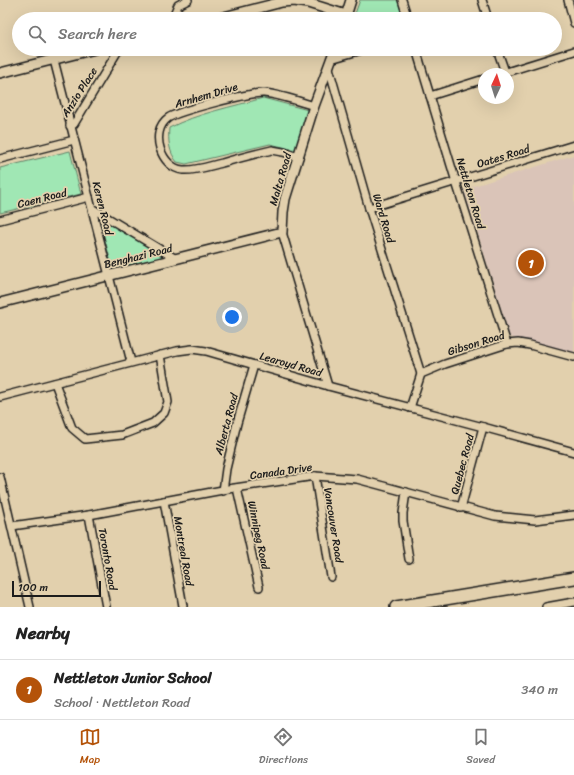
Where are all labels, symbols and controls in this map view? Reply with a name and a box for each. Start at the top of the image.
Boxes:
search box [12,12,562,56]
text: Search here [58,21,137,47]
icon: search [26,23,48,45]
street label: Anzio Place [56,63,103,122]
north arrow [478,68,514,104]
street label: Arnhem Drive [171,77,241,114]
street label: Oates Road [474,139,533,174]
street label: Malta Road [264,149,297,208]
street label: Nettleton Road [451,155,491,232]
street label: Keren Road [87,179,119,238]
street label: Caen Road [15,183,70,214]
street label: Ward Road [367,191,400,246]
street label: Benghazi Road [102,239,176,274]
pin: 1 [518,248,544,278]
your location [222,307,242,327]
street label: Gibson Road [445,325,508,361]
street label: Learoyd Road [257,347,325,383]
street label: Alberta Road [209,390,244,458]
street label: Quebec Road [445,431,480,497]
street label: Canada Drive [249,458,314,485]
street label: Vancouver Road [318,486,349,565]
street label: Winnipeg Road [242,499,275,572]
street label: Montreal Road [168,515,199,589]
street label: Toronto Road [93,526,123,593]
text: 100 m [18,578,48,597]
scale bar [12,579,101,598]
text: Nearby [16,618,70,648]
text: Nettleton Junior School [54,665,212,691]
text: 1 [26,678,32,701]
text: 340 m [521,678,558,701]
text: School · Nettleton Road [54,691,190,714]
tab: Map [79,726,101,769]
tab: Directions [259,726,308,769]
tab: Saved [466,726,495,769]

